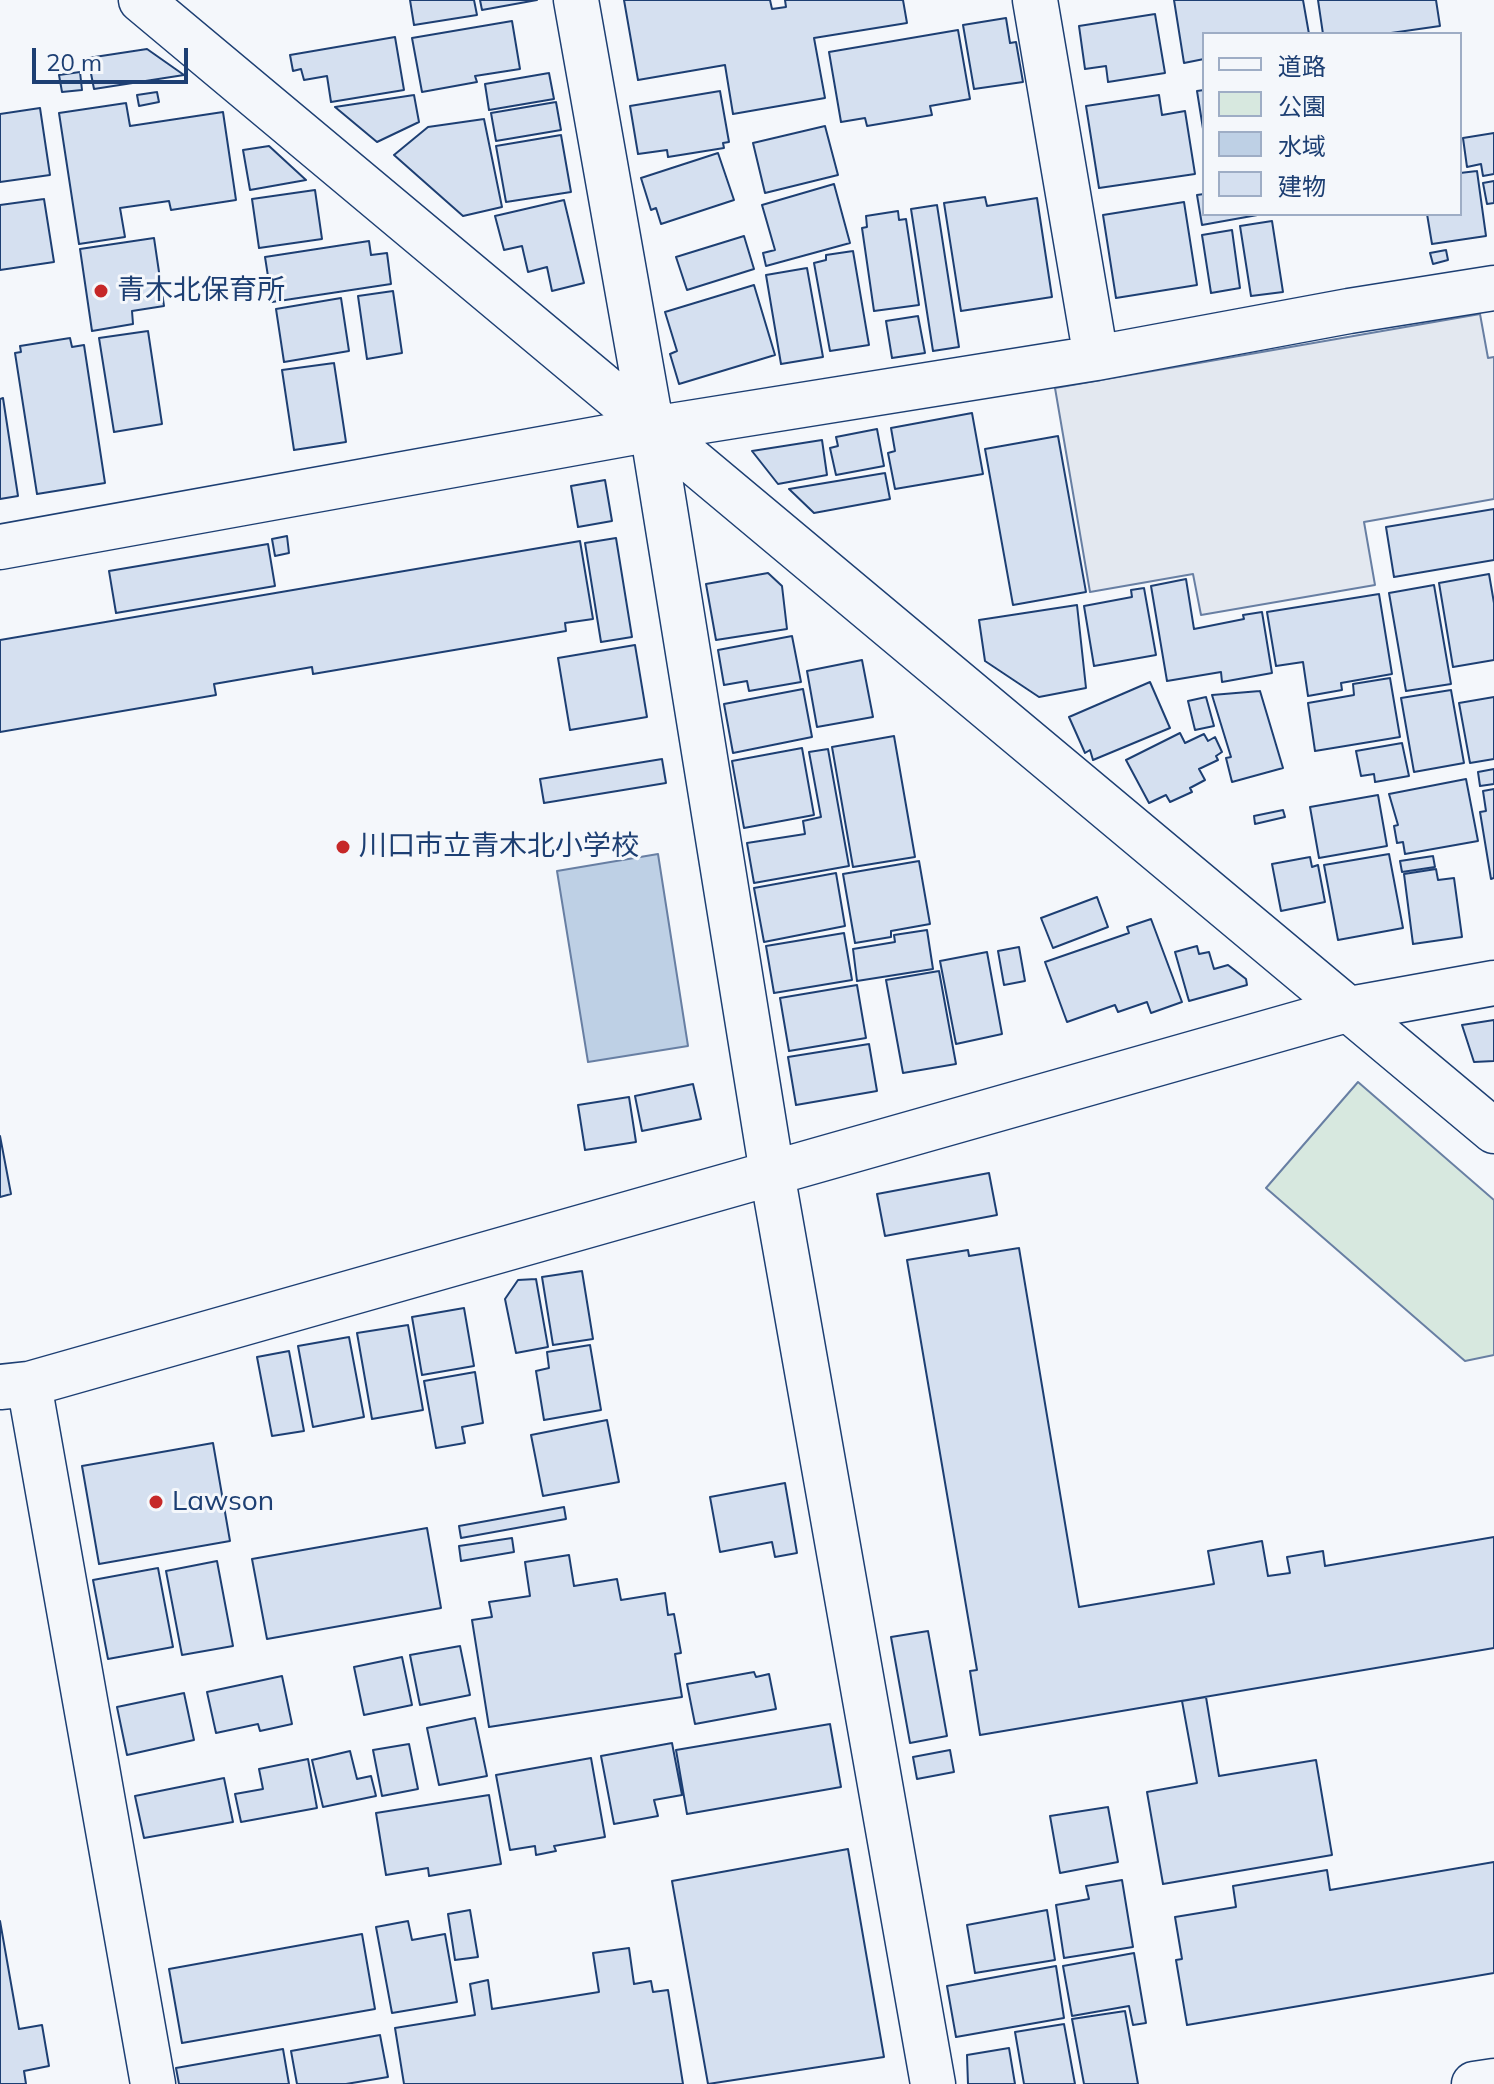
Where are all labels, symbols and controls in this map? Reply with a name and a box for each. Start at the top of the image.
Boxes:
scale bar [36,32,192,82]
legend [1202,32,1462,216]
text: 20 m [46,47,102,77]
text: 道路 [1278,51,1326,81]
text: 公園 [1278,91,1326,121]
text: 水域 [1278,131,1326,161]
text: 建物 [1278,171,1326,201]
place label: 青木北保育所 [117,274,285,308]
marker: 青木北保育所 [92,282,110,300]
place label: 川口市立青木北小学校 [359,830,639,864]
marker: 川口市立青木北小学校 [334,838,352,856]
place label: Lawson [172,1485,274,1519]
marker: Lawson [147,1493,165,1511]

